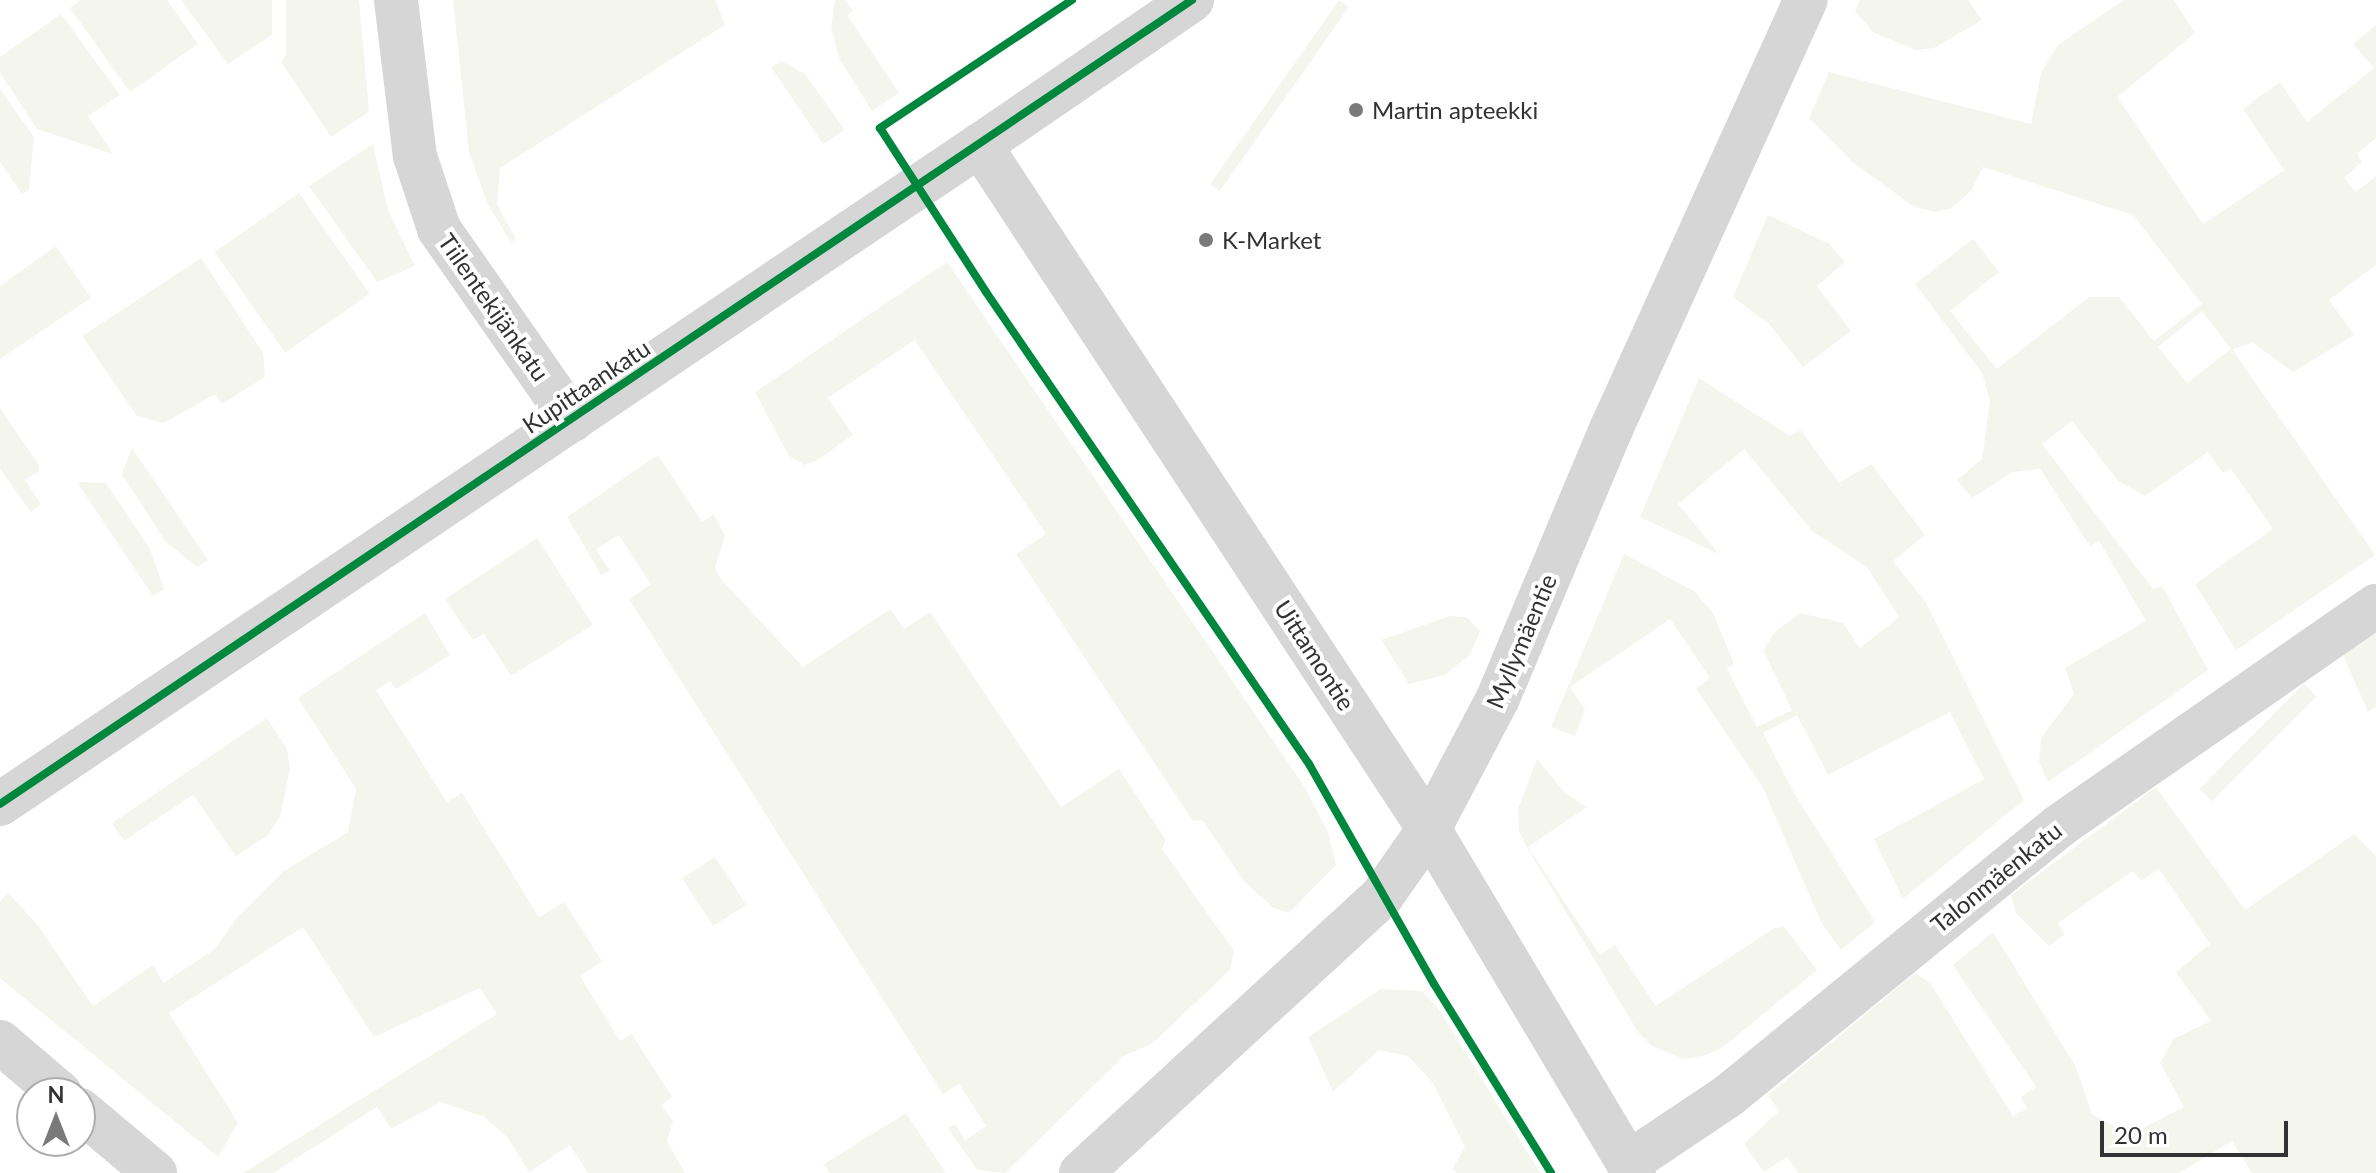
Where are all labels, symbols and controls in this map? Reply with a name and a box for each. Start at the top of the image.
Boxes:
place label: Martin apteekki [1372,96,1538,124]
marker: Martin apteekki [1347,101,1365,119]
place label: K-Market [1222,226,1321,254]
street label: Tiilentekijänkatu [432,228,556,386]
marker: K-Market [1197,231,1215,249]
street label: Kupittaankatu [517,333,655,439]
street label: Myllymäentie [1480,570,1562,712]
street label: Uittamontie [1269,595,1361,715]
street label: Talonmäenkatu [1925,816,2067,938]
north arrow [16,1077,96,1157]
text: N [48,1081,64,1108]
scale bar [2104,1105,2292,1155]
text: 20 m [2114,1120,2168,1149]

